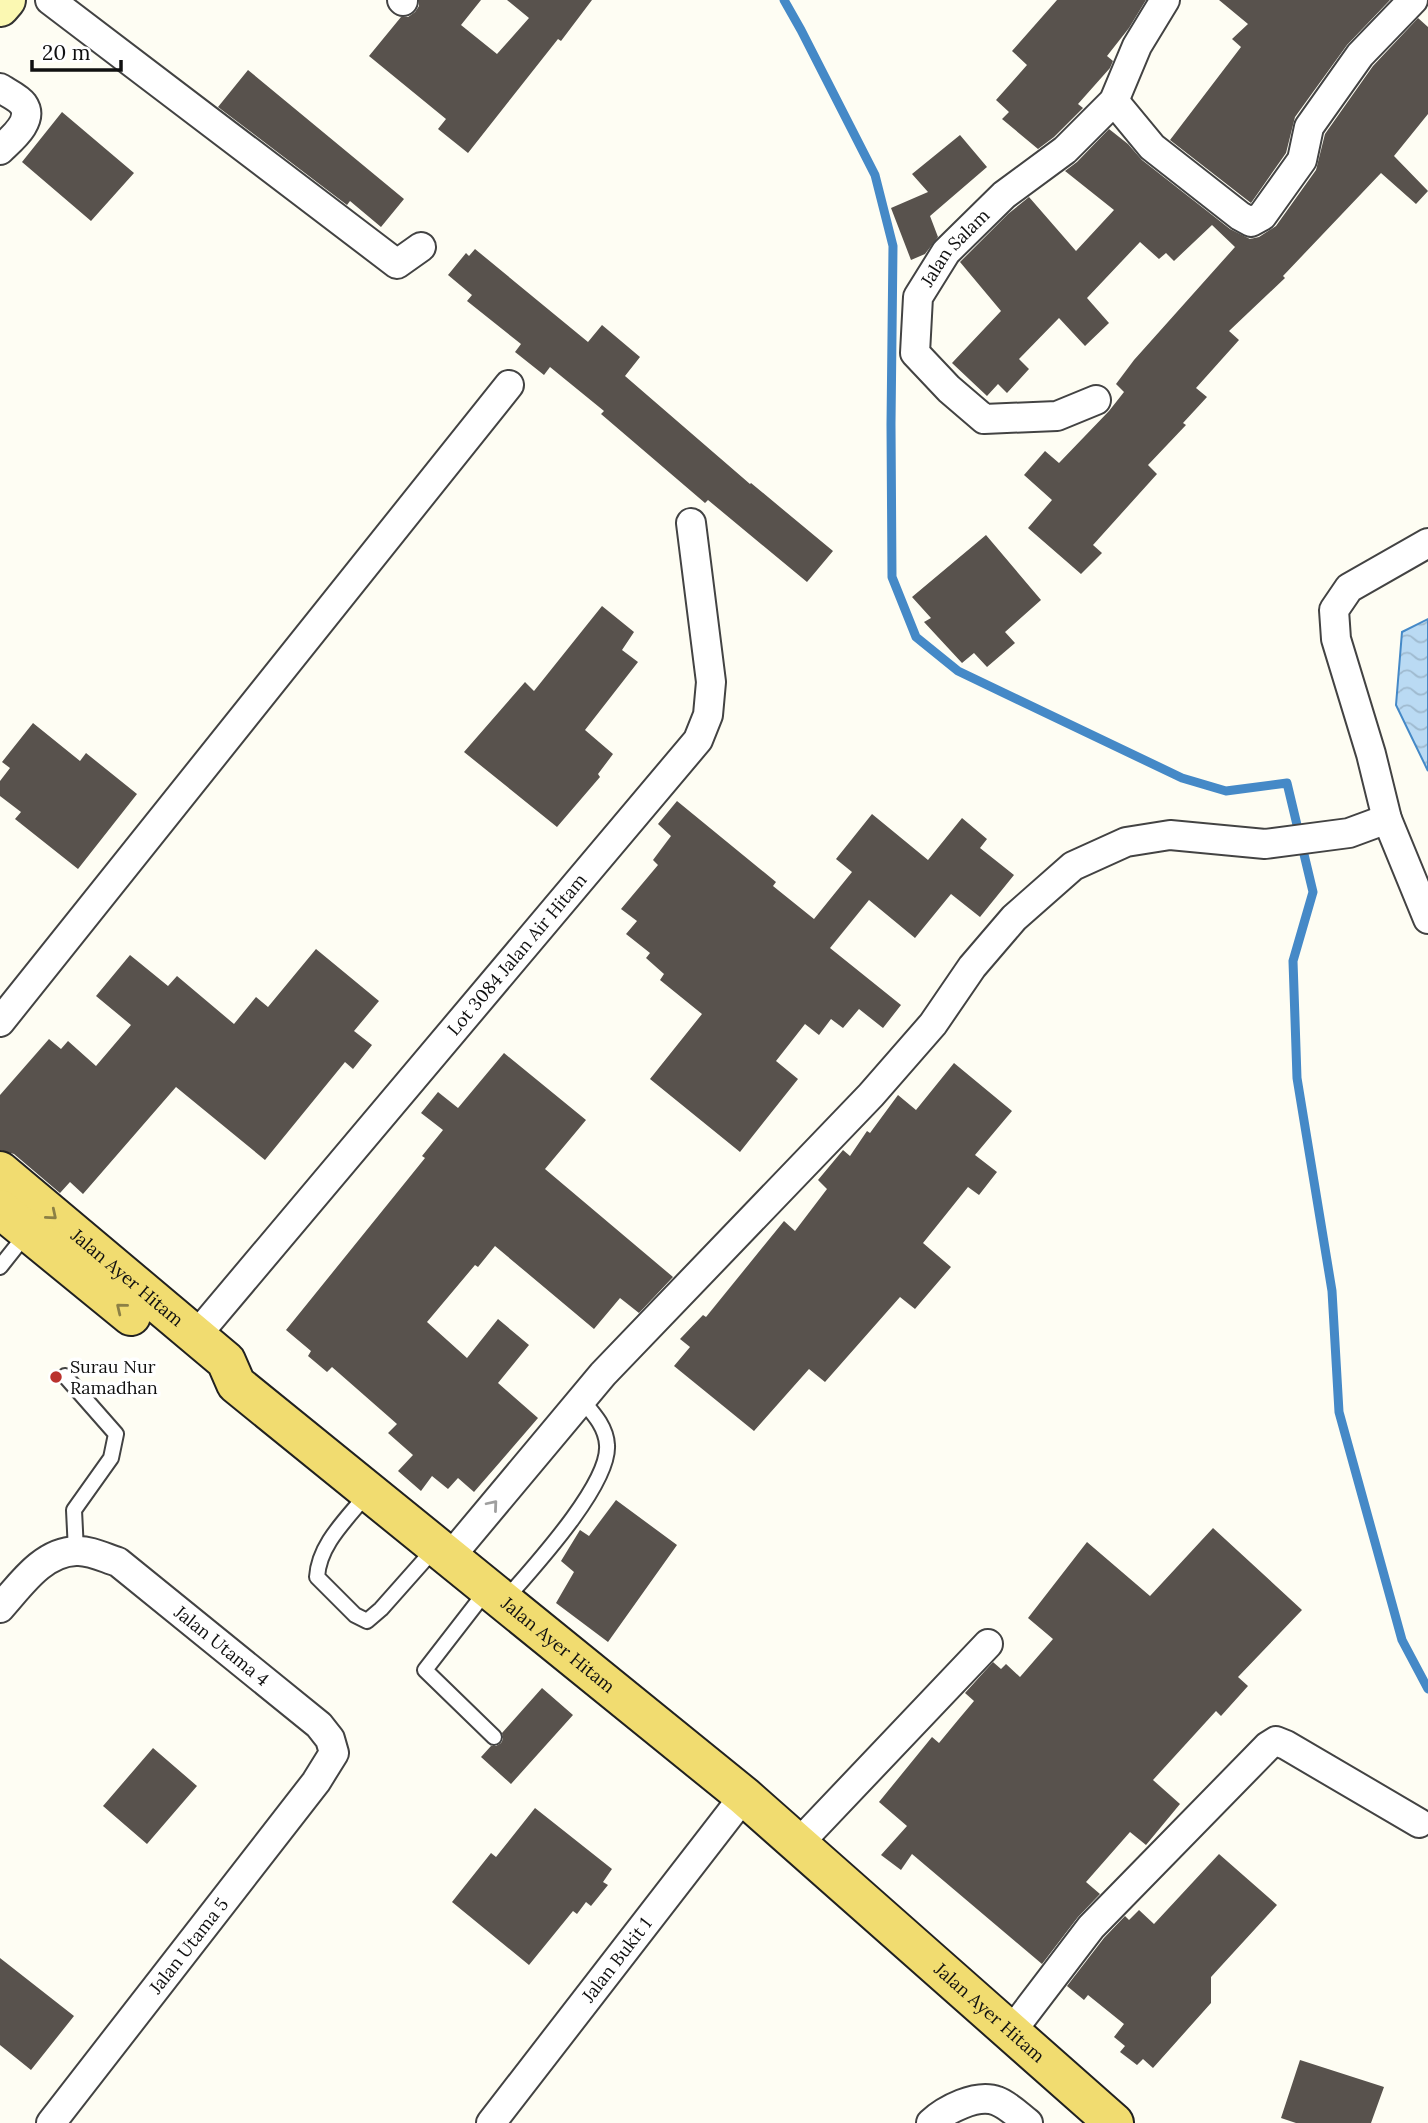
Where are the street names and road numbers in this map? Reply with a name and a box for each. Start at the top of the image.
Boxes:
street label: Jalan Salam [915,204,994,291]
street label: Lot 3084 Jalan Air Hitam [442,869,592,1040]
street label: Jalan Ayer Hitam [66,1223,188,1331]
street label: Jalan Ayer Hitam [496,1591,620,1698]
street label: Jalan Utama 4 [169,1600,274,1691]
street label: Jalan Utama 5 [143,1893,233,1999]
street label: Jalan Bukit 1 [576,1913,657,2007]
street label: Jalan Ayer Hitam [929,1957,1050,2068]

